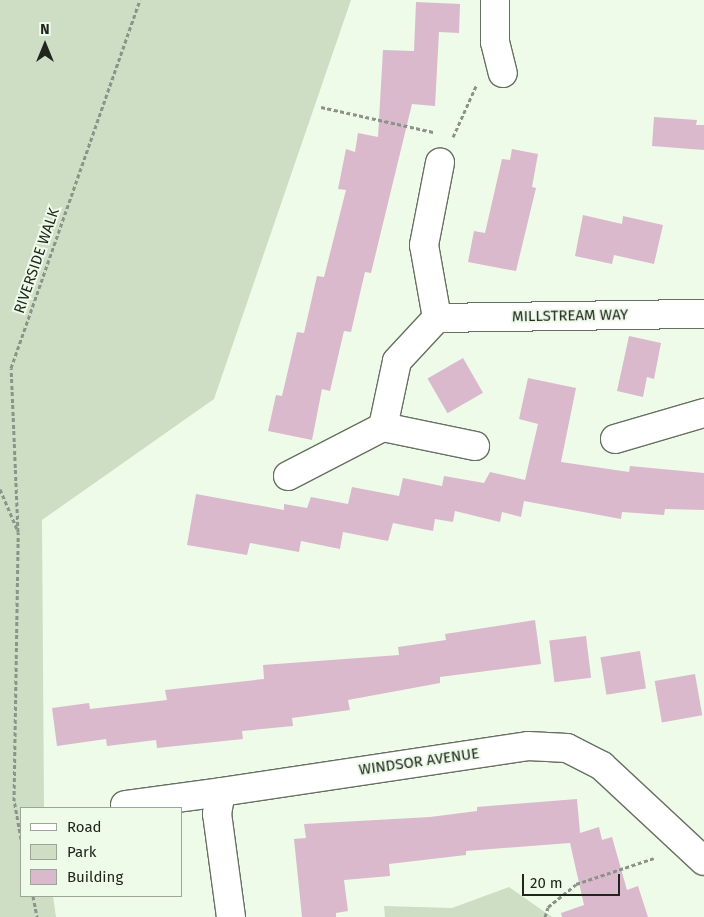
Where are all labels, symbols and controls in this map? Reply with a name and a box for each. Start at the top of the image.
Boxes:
north arrow [20,20,70,70]
text: N [40,21,50,38]
street label: RIVERSIDE WALK [11,206,63,316]
street label: MILLSTREAM WAY [512,306,628,326]
street label: WINDSOR AVENUE [358,745,480,779]
legend [20,807,182,897]
text: Road [67,818,102,836]
text: Park [67,843,97,861]
scale bar [524,864,622,896]
text: Building [67,868,123,886]
text: 20 m [530,874,563,892]

